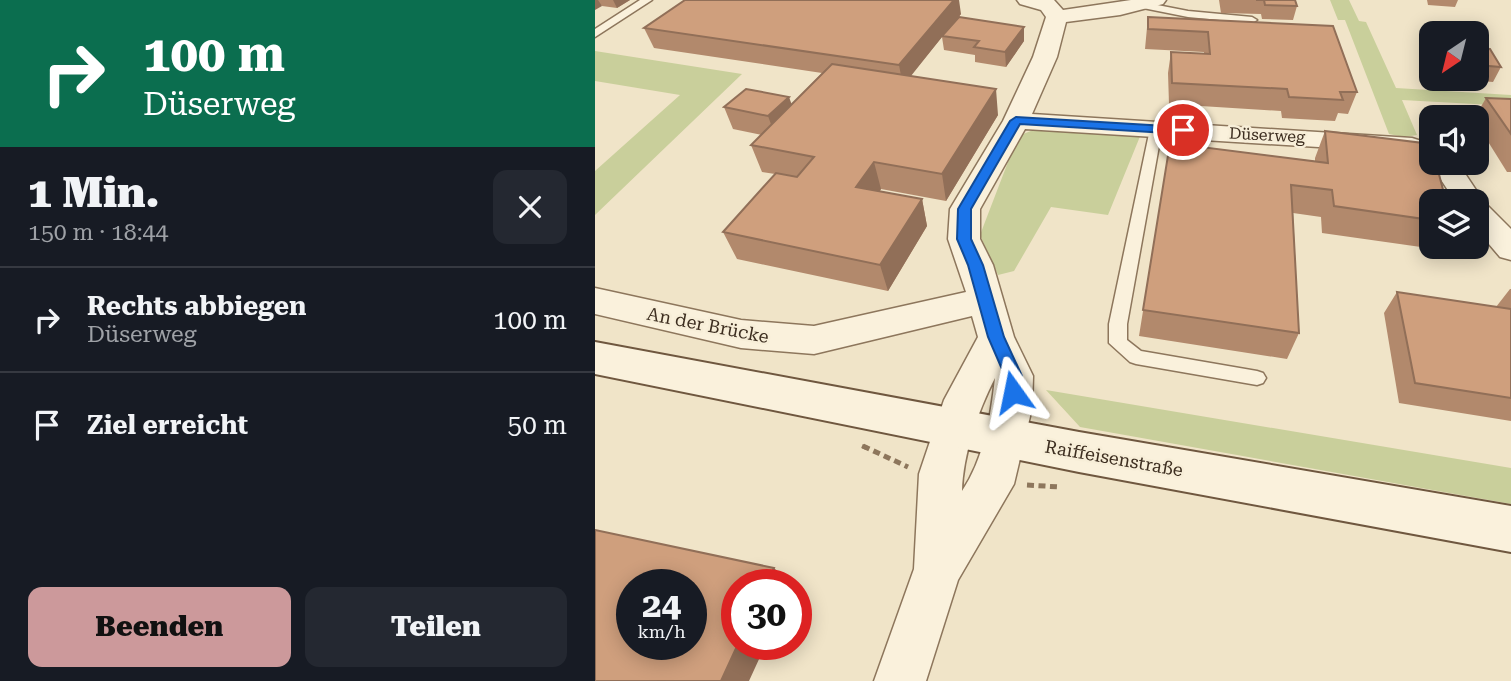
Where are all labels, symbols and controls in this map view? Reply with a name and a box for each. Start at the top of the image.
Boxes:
north arrow [1419,21,1489,91]
map controls [1419,21,1489,259]
text: 100 m [143,26,285,83]
icon: right [28,28,119,119]
text: Düserweg [143,85,296,123]
pin [1153,100,1213,160]
button: sound [1419,105,1489,175]
icon: arrive [1164,111,1202,149]
street label: Düserweg [1228,124,1306,147]
text: 1 Min. [28,168,160,217]
button: close [493,170,567,244]
button: layers [1419,189,1489,259]
text: 150 m · 18:44 [28,219,168,246]
text: Rechts abbiegen [87,291,306,321]
icon: right [28,301,66,339]
street label: An der Brücke [645,303,771,347]
text: 100 m [493,305,567,335]
text: Düserweg [87,321,197,348]
position arrow [976,355,1050,429]
icon: arrive [28,406,66,444]
text: Ziel erreicht [87,410,248,440]
text: 50 m [508,410,567,440]
street label: Raiffeisenstraße [1043,436,1185,481]
speed limit sign: 30 [721,569,812,660]
text: 24 [642,585,681,626]
button: Beenden [28,587,291,667]
button: Teilen [305,587,567,667]
text: km/h [637,621,686,642]

